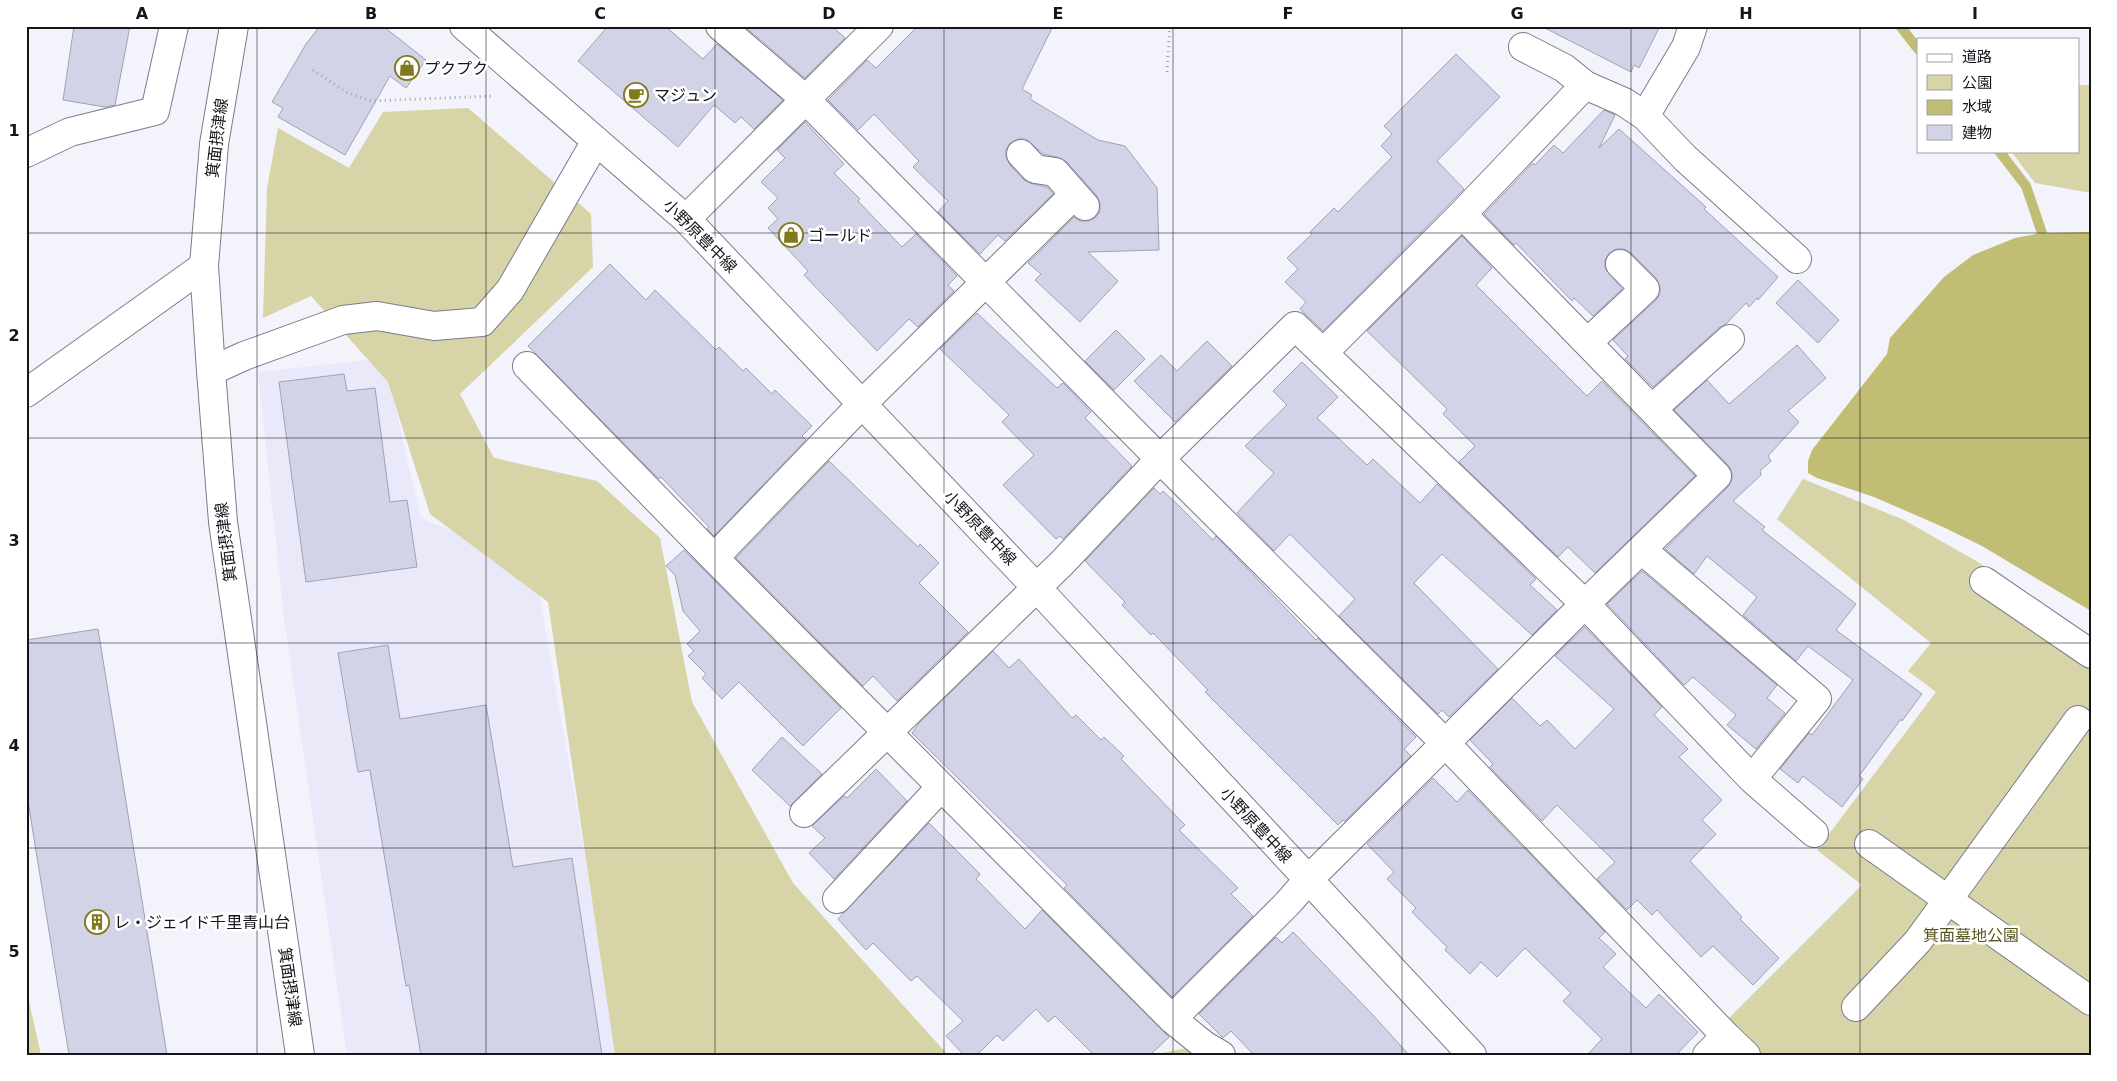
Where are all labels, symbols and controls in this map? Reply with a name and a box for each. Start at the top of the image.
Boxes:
text: A [136,4,149,23]
text: B [365,4,377,23]
text: C [594,4,606,23]
text: D [822,4,836,23]
text: E [1053,4,1063,23]
text: F [1283,4,1293,23]
text: G [1510,4,1524,23]
text: H [1739,4,1753,23]
text: I [1972,4,1978,23]
legend [1917,38,2080,152]
text: 道路 [1962,48,1992,66]
shop icon: プクプク [394,55,420,81]
place label: プクプク [424,59,488,78]
text: 公園 [1962,74,1992,92]
cafe icon: マジュン [623,82,649,108]
place label: マジュン [654,86,717,105]
street label: 箕面摂津線 [203,97,231,179]
text: 水域 [1962,98,1992,116]
text: 1 [8,121,20,140]
text: 建物 [1962,124,1992,142]
street label: 小野原豊中線 [659,195,741,277]
shop icon: ゴールド [778,222,804,248]
place label: ゴールド [808,226,872,245]
text: 2 [8,326,20,345]
street label: 小野原豊中線 [940,487,1020,569]
street label: 箕面摂津線 [212,501,240,583]
text: 3 [8,531,20,550]
text: 4 [8,736,20,755]
street label: 小野原豊中線 [1216,783,1296,867]
building icon: レ・ジェイド千里青山台 [84,909,110,935]
place label: レ・ジェイド千里青山台 [114,913,290,932]
park label: 箕面墓地公園 [1923,926,2019,945]
text: 5 [8,942,20,961]
street label: 箕面摂津線 [275,946,305,1028]

